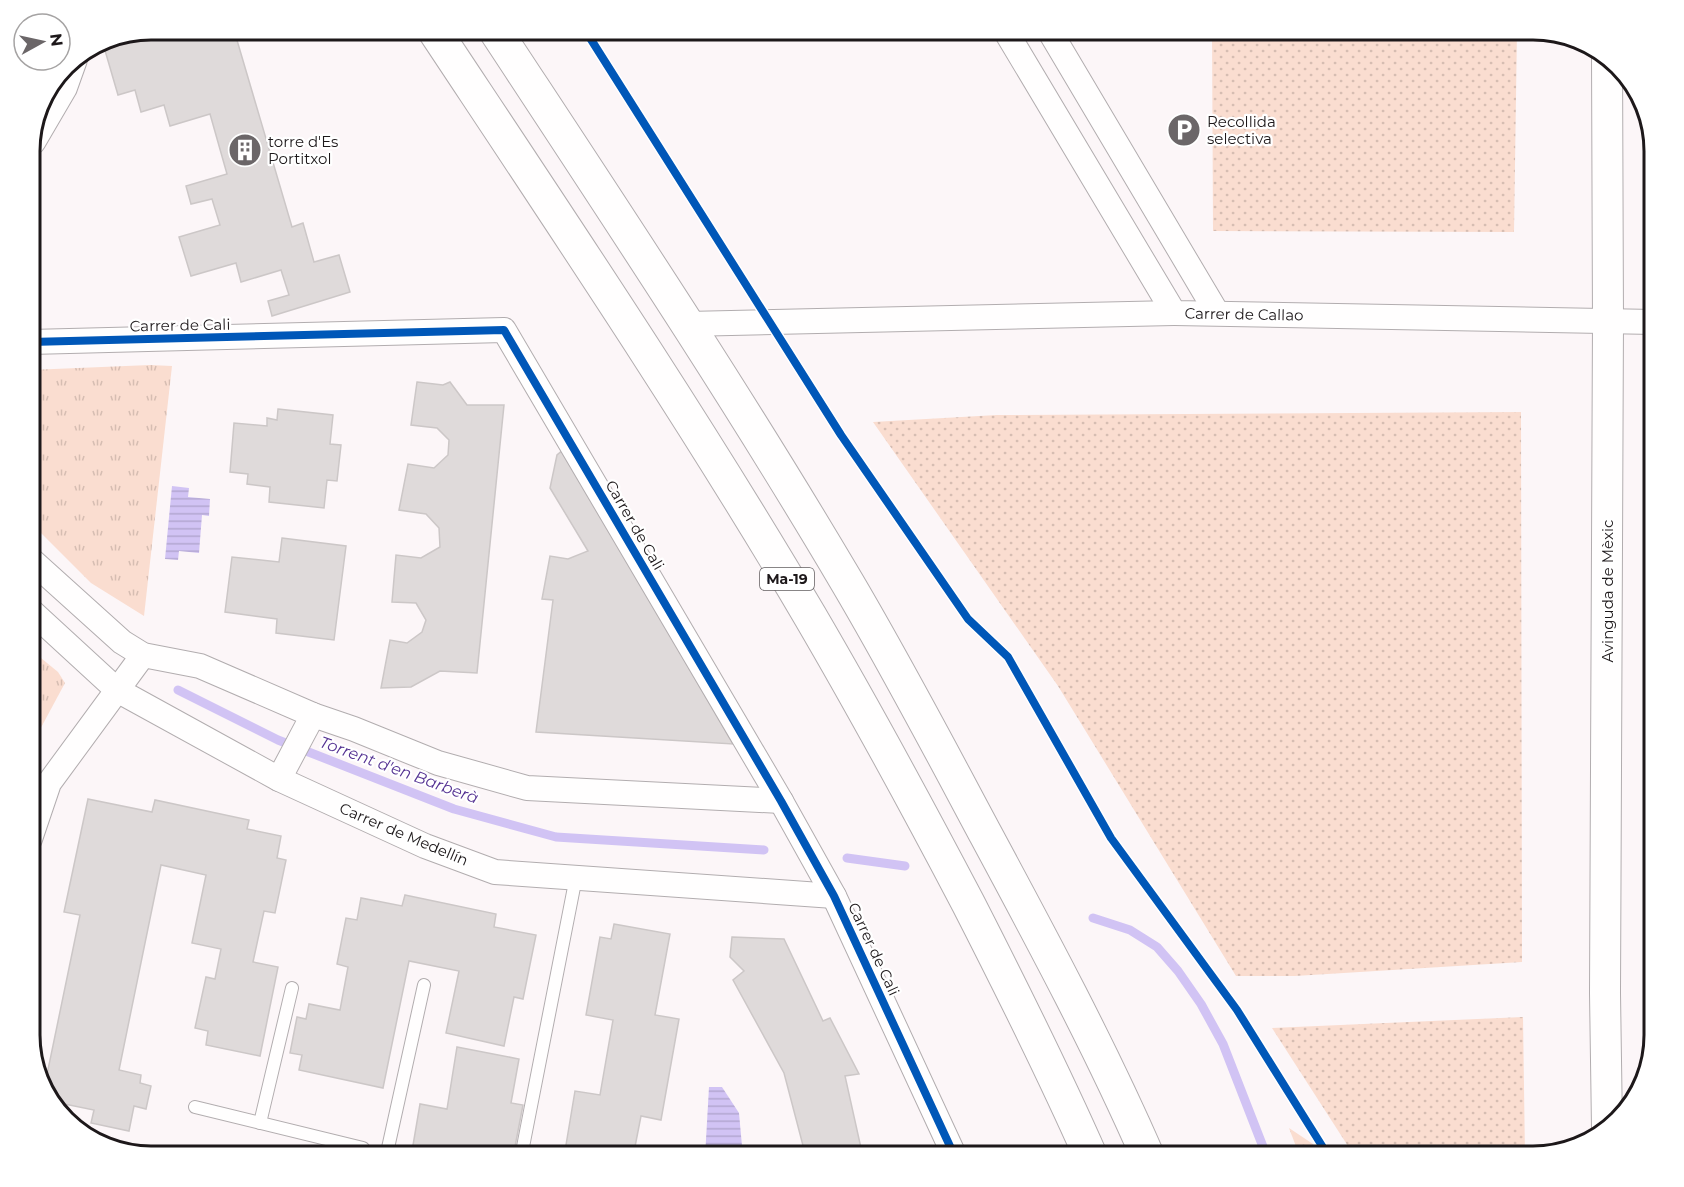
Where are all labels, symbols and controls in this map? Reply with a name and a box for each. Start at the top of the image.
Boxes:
north arrow [12,12,72,72]
text: N [46,32,67,48]
parking icon: Recollida selectiva [1166,112,1202,148]
place label: Recollida selectiva [1207,112,1276,148]
building icon: torre d'Es Portitxol [227,132,263,168]
place label: torre d'Es Portitxol [268,132,338,168]
street label: Carrer de Callao [1184,303,1304,325]
street label: Carrer de Cali [129,315,231,335]
street label: Carrer de Cali [602,477,668,573]
street label: Avinguda de Mèxic [1598,520,1617,662]
road number: Ma-19 [760,568,814,590]
water label: Torrent d'en Barberà [317,732,481,808]
street label: Carrer de Medellín [337,798,471,870]
street label: Carrer de Cali [844,899,904,999]

